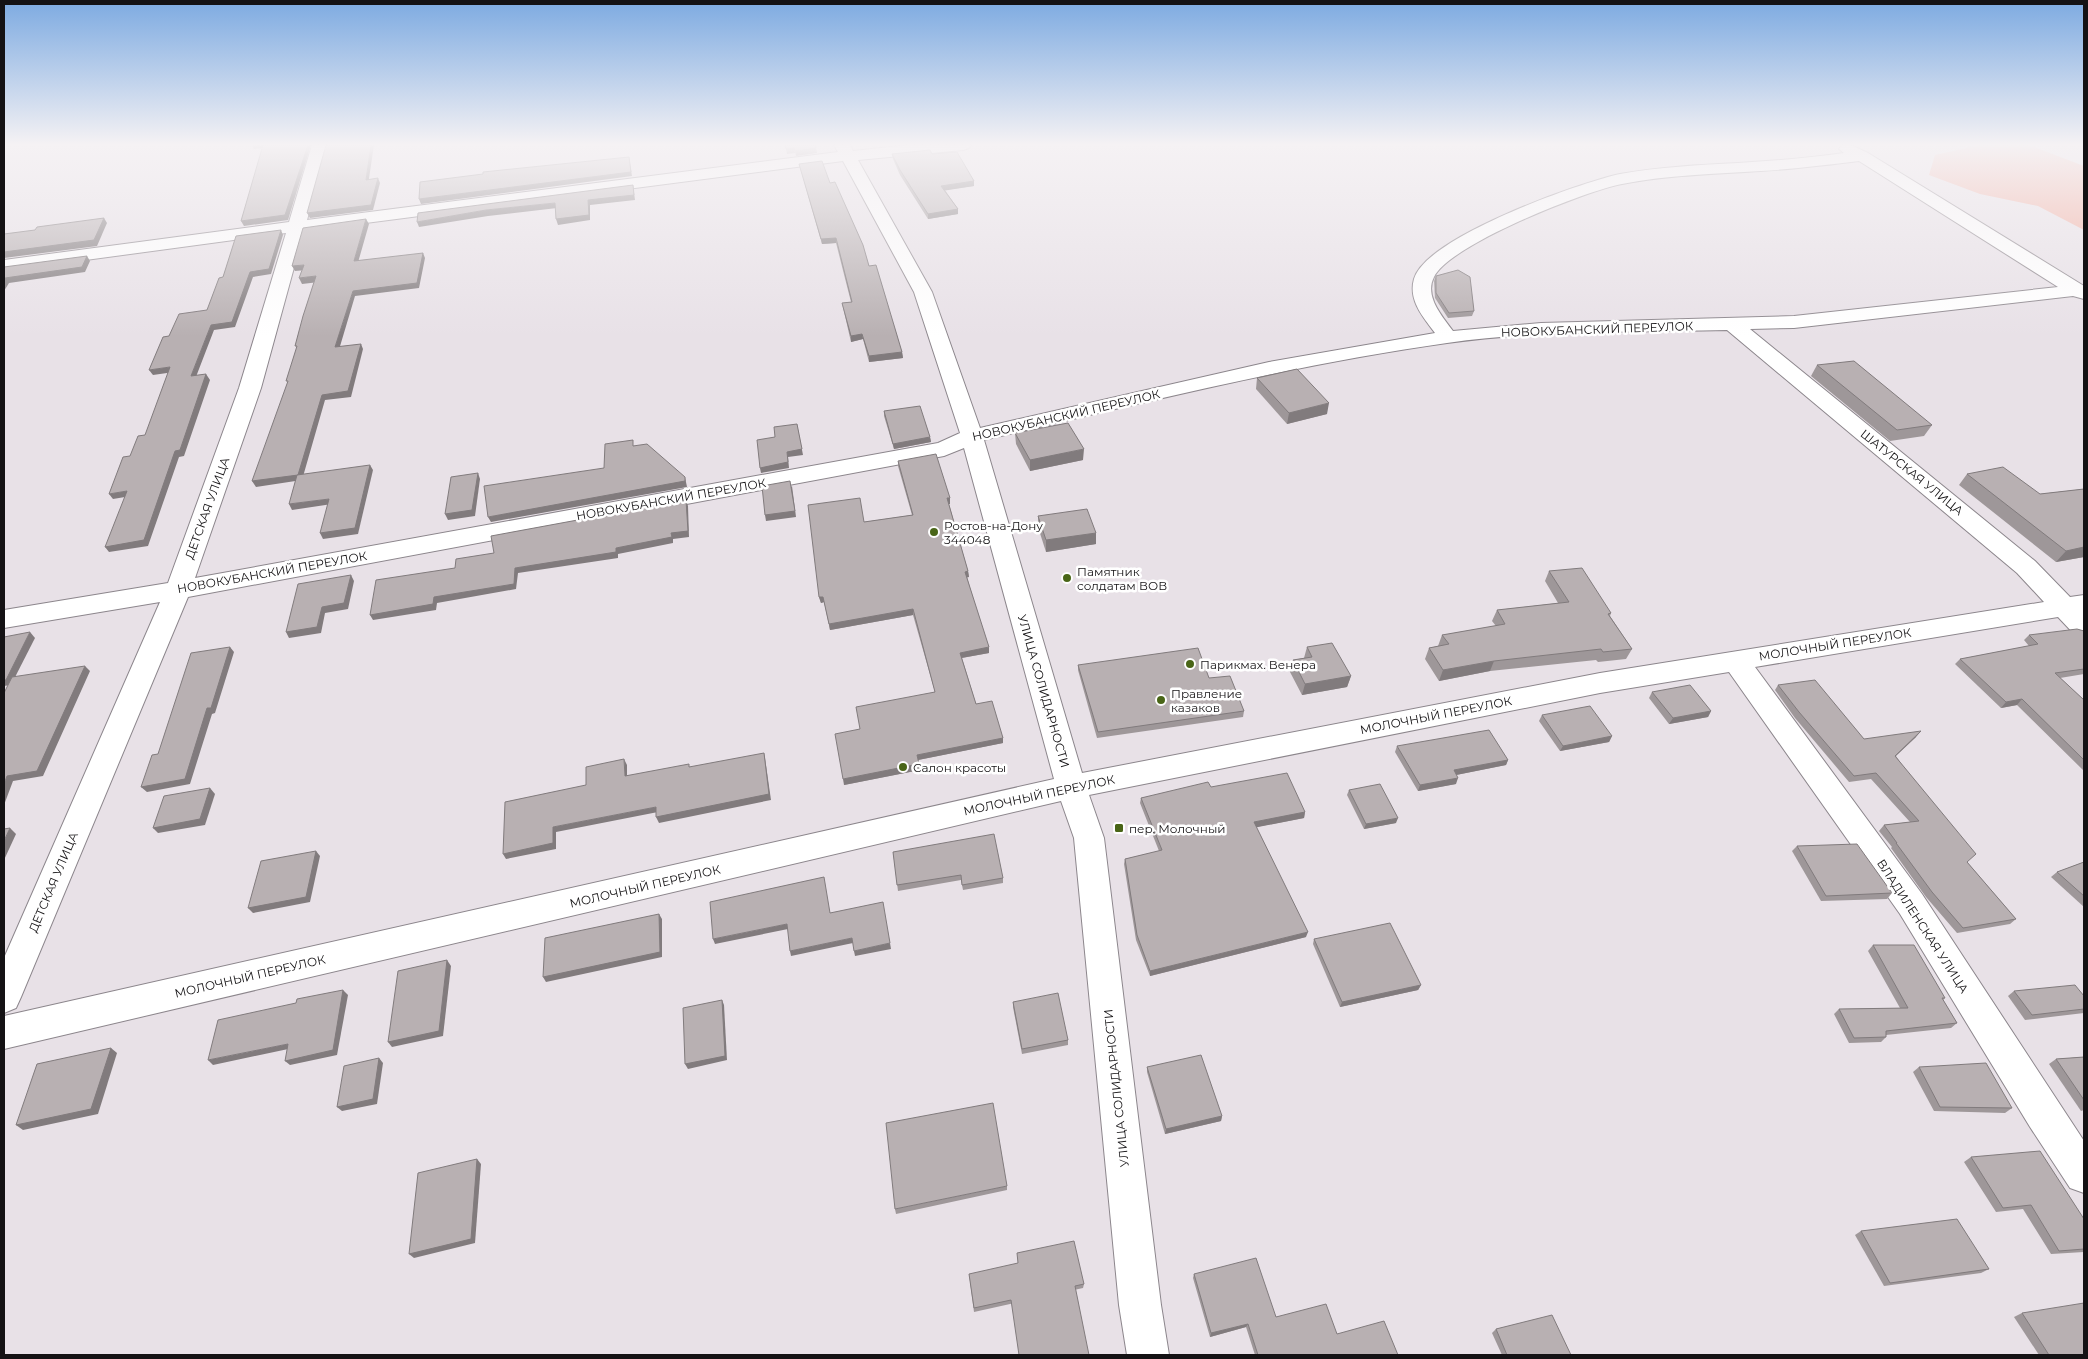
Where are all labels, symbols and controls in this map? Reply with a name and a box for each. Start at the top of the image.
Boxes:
street label: НОВОКУБАНСКИЙ ПЕРЕУЛОК [1501,318,1694,340]
street label: НОВОКУБАНСКИЙ ПЕРЕУЛОК [971,386,1162,444]
street label: ШАТУРСКАЯ УЛИЦА [1858,426,1966,518]
street label: ДЕТСКАЯ УЛИЦА [182,455,232,561]
street label: НОВОКУБАНСКИЙ ПЕРЕУЛОК [575,475,768,523]
place label: Ростов-на-Дону 344048 [944,518,1043,547]
marker: Ростов-на-Дону 344048 [928,526,940,538]
street label: НОВОКУБАНСКИЙ ПЕРЕУЛОК [176,548,369,596]
place label: Памятник солдатам ВОВ [1077,564,1167,593]
marker: Памятник солдатам ВОВ [1061,572,1073,584]
street label: УЛИЦА СОЛИДАРНОСТИ [1015,613,1073,769]
street label: МОЛОЧНЫЙ ПЕРЕУЛОК [1758,624,1913,663]
place label: Парикмах. Венера [1200,657,1316,672]
marker: Парикмах. Венера [1184,658,1196,670]
place label: Правление казаков [1171,686,1242,715]
street label: МОЛОЧНЫЙ ПЕРЕУЛОК [1359,693,1514,737]
marker: Правление казаков [1155,694,1167,706]
place label: Салон красоты [913,760,1006,775]
marker: Салон красоты [897,761,909,773]
street label: МОЛОЧНЫЙ ПЕРЕУЛОК [962,772,1117,818]
place label: пер. Молочный [1129,821,1226,836]
marker: пер. Молочный [1113,822,1125,834]
street label: ДЕТСКАЯ УЛИЦА [25,830,81,934]
street label: ВЛАДИЛЕНСКАЯ УЛИЦА [1874,856,1972,996]
street label: МОЛОЧНЫЙ ПЕРЕУЛОК [568,861,722,911]
street label: МОЛОЧНЫЙ ПЕРЕУЛОК [173,951,327,1001]
street label: УЛИЦА СОЛИДАРНОСТИ [1100,1008,1132,1168]

